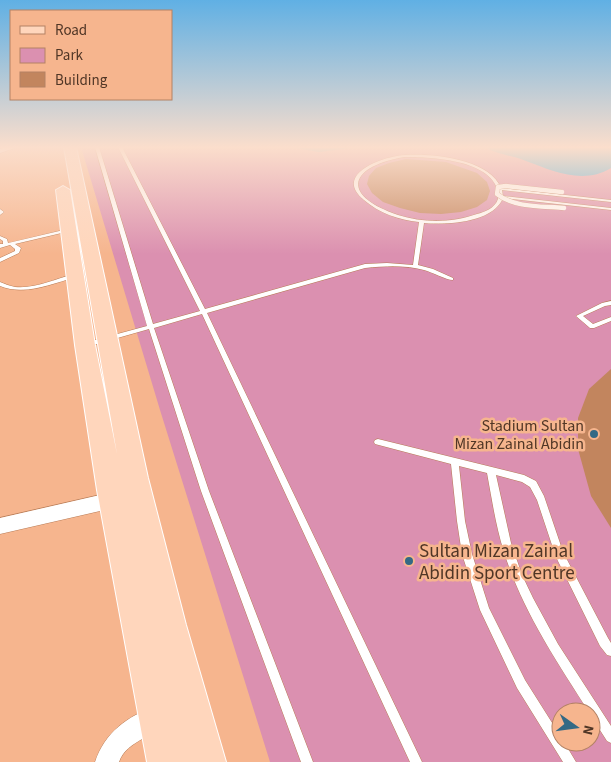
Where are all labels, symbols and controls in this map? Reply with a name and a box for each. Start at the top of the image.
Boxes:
legend [10,10,172,100]
text: Road [55,20,87,41]
text: Park [55,45,84,66]
text: Building [55,70,108,91]
place label: Stadium Sultan Mizan Zainal Abidin [454,415,584,455]
marker: Stadium Sultan Mizan Zainal Abidin [588,428,600,440]
place label: Sultan Mizan Zainal Abidin Sport Centre [419,538,575,587]
marker: Sultan Mizan Zainal Abidin Sport Centre [403,555,415,567]
north arrow [551,702,601,752]
text: N [577,723,598,737]

